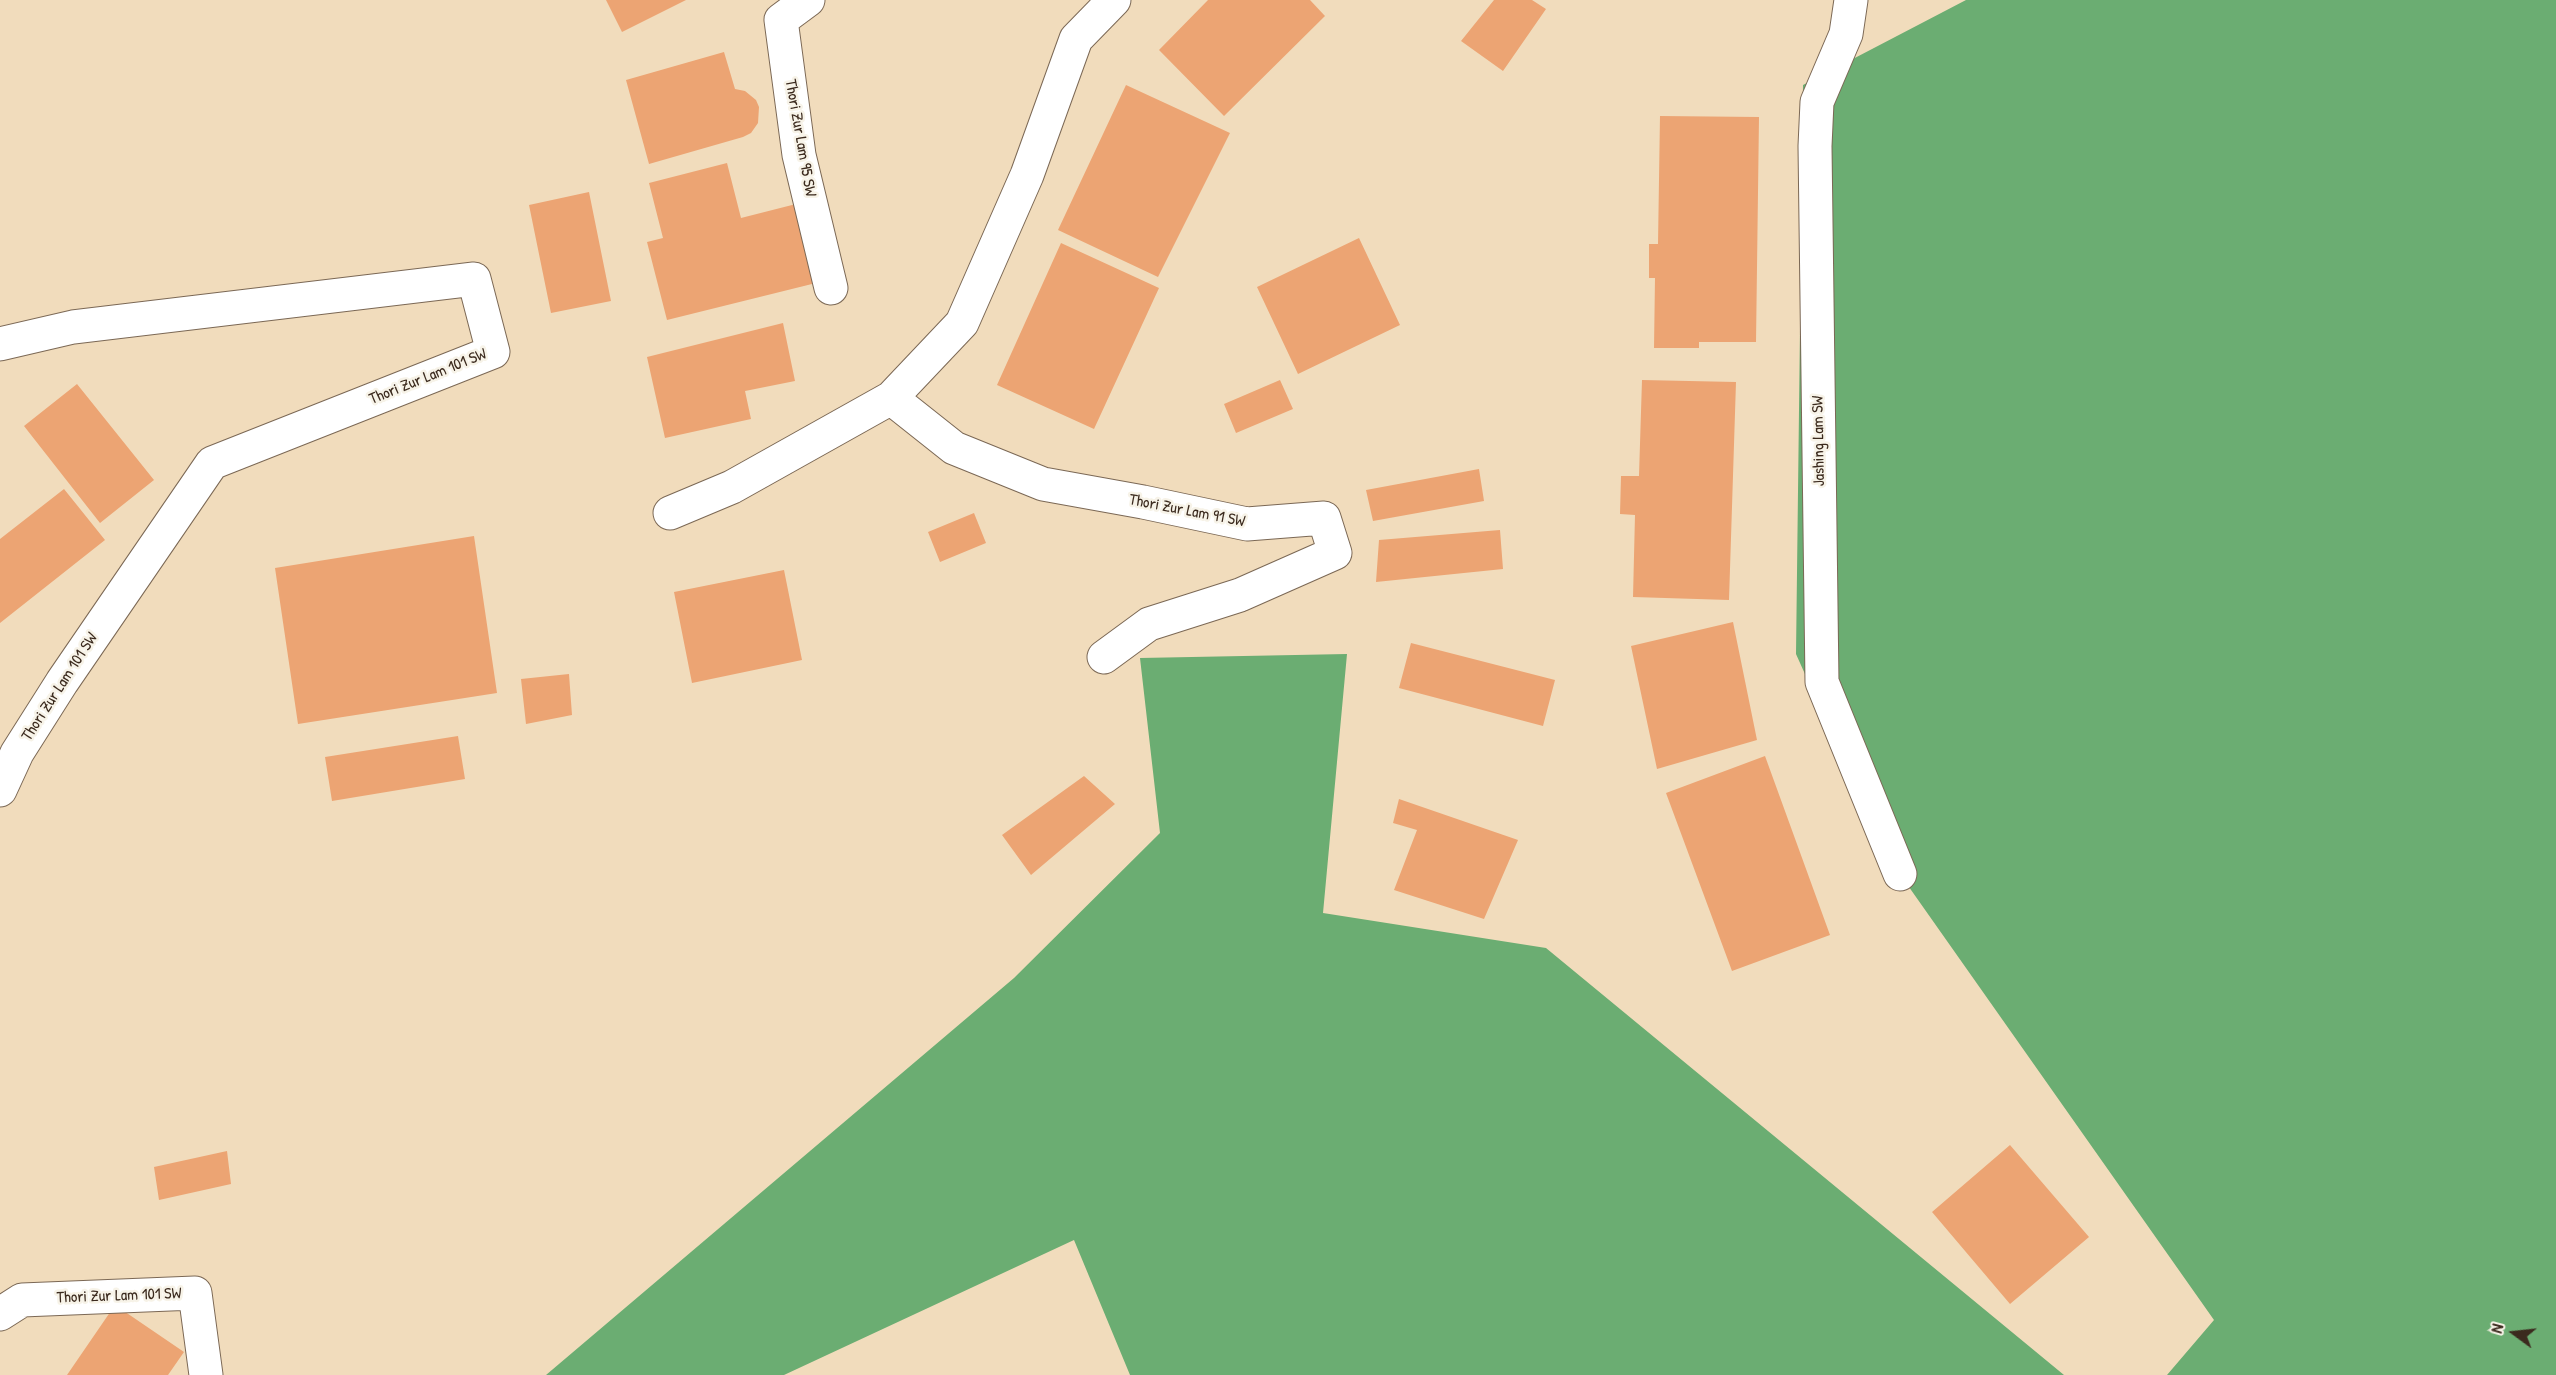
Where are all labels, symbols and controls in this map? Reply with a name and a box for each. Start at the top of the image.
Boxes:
street label: Thori Zur Lam 95 SW [780,78,820,198]
street label: Thori Zur Lam 101 SW [367,345,489,409]
street label: Jashing Lam SW [1809,396,1829,486]
street label: Thori Zur Lam 91 SW [1127,490,1247,532]
street label: Thori Zur Lam 101 SW [18,629,102,745]
street label: Thori Zur Lam 101 SW [56,1284,182,1308]
north arrow [2484,1303,2544,1363]
text: N [2485,1321,2508,1335]

